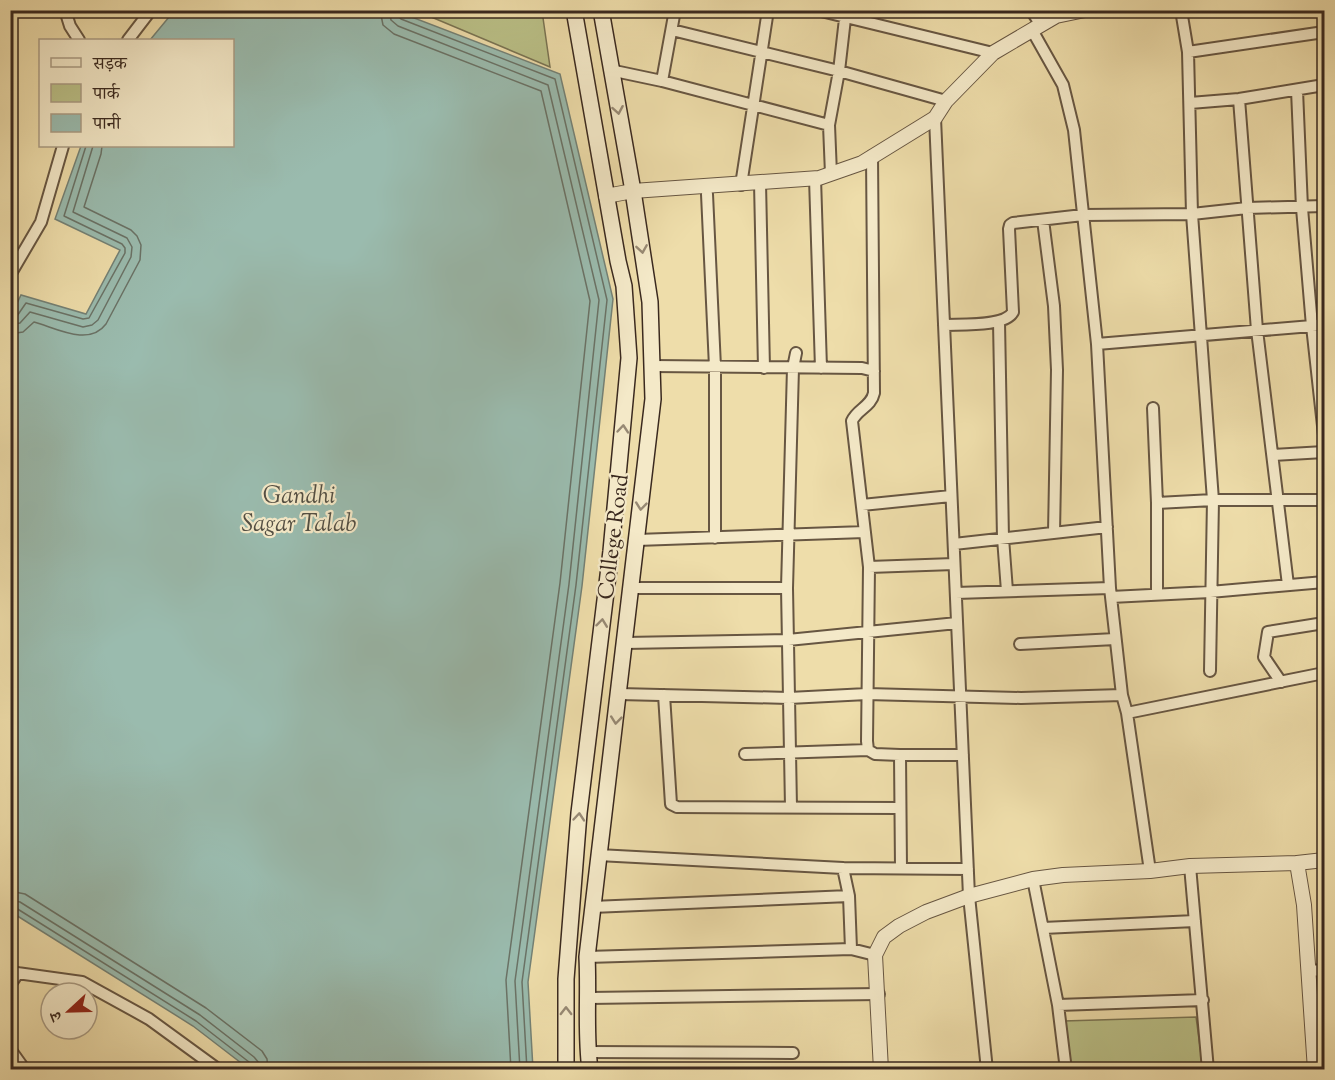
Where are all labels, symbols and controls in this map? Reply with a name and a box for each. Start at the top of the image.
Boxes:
legend [39,39,234,147]
text: सड़क [92,52,128,78]
text: पार्क [92,82,121,108]
one-way arrow [611,104,624,114]
text: पानी [92,112,122,138]
one-way arrow [635,245,647,254]
one-way arrow [616,424,629,434]
street label: College Road [591,472,639,602]
water label: Gandhi Sagar Talab [241,480,357,542]
one-way arrow [635,501,648,510]
one-way arrow [596,618,608,628]
one-way arrow [610,716,623,725]
one-way arrow [572,812,585,821]
north arrow [39,981,99,1041]
text: उ [45,1006,70,1025]
one-way arrow [560,1007,572,1016]

